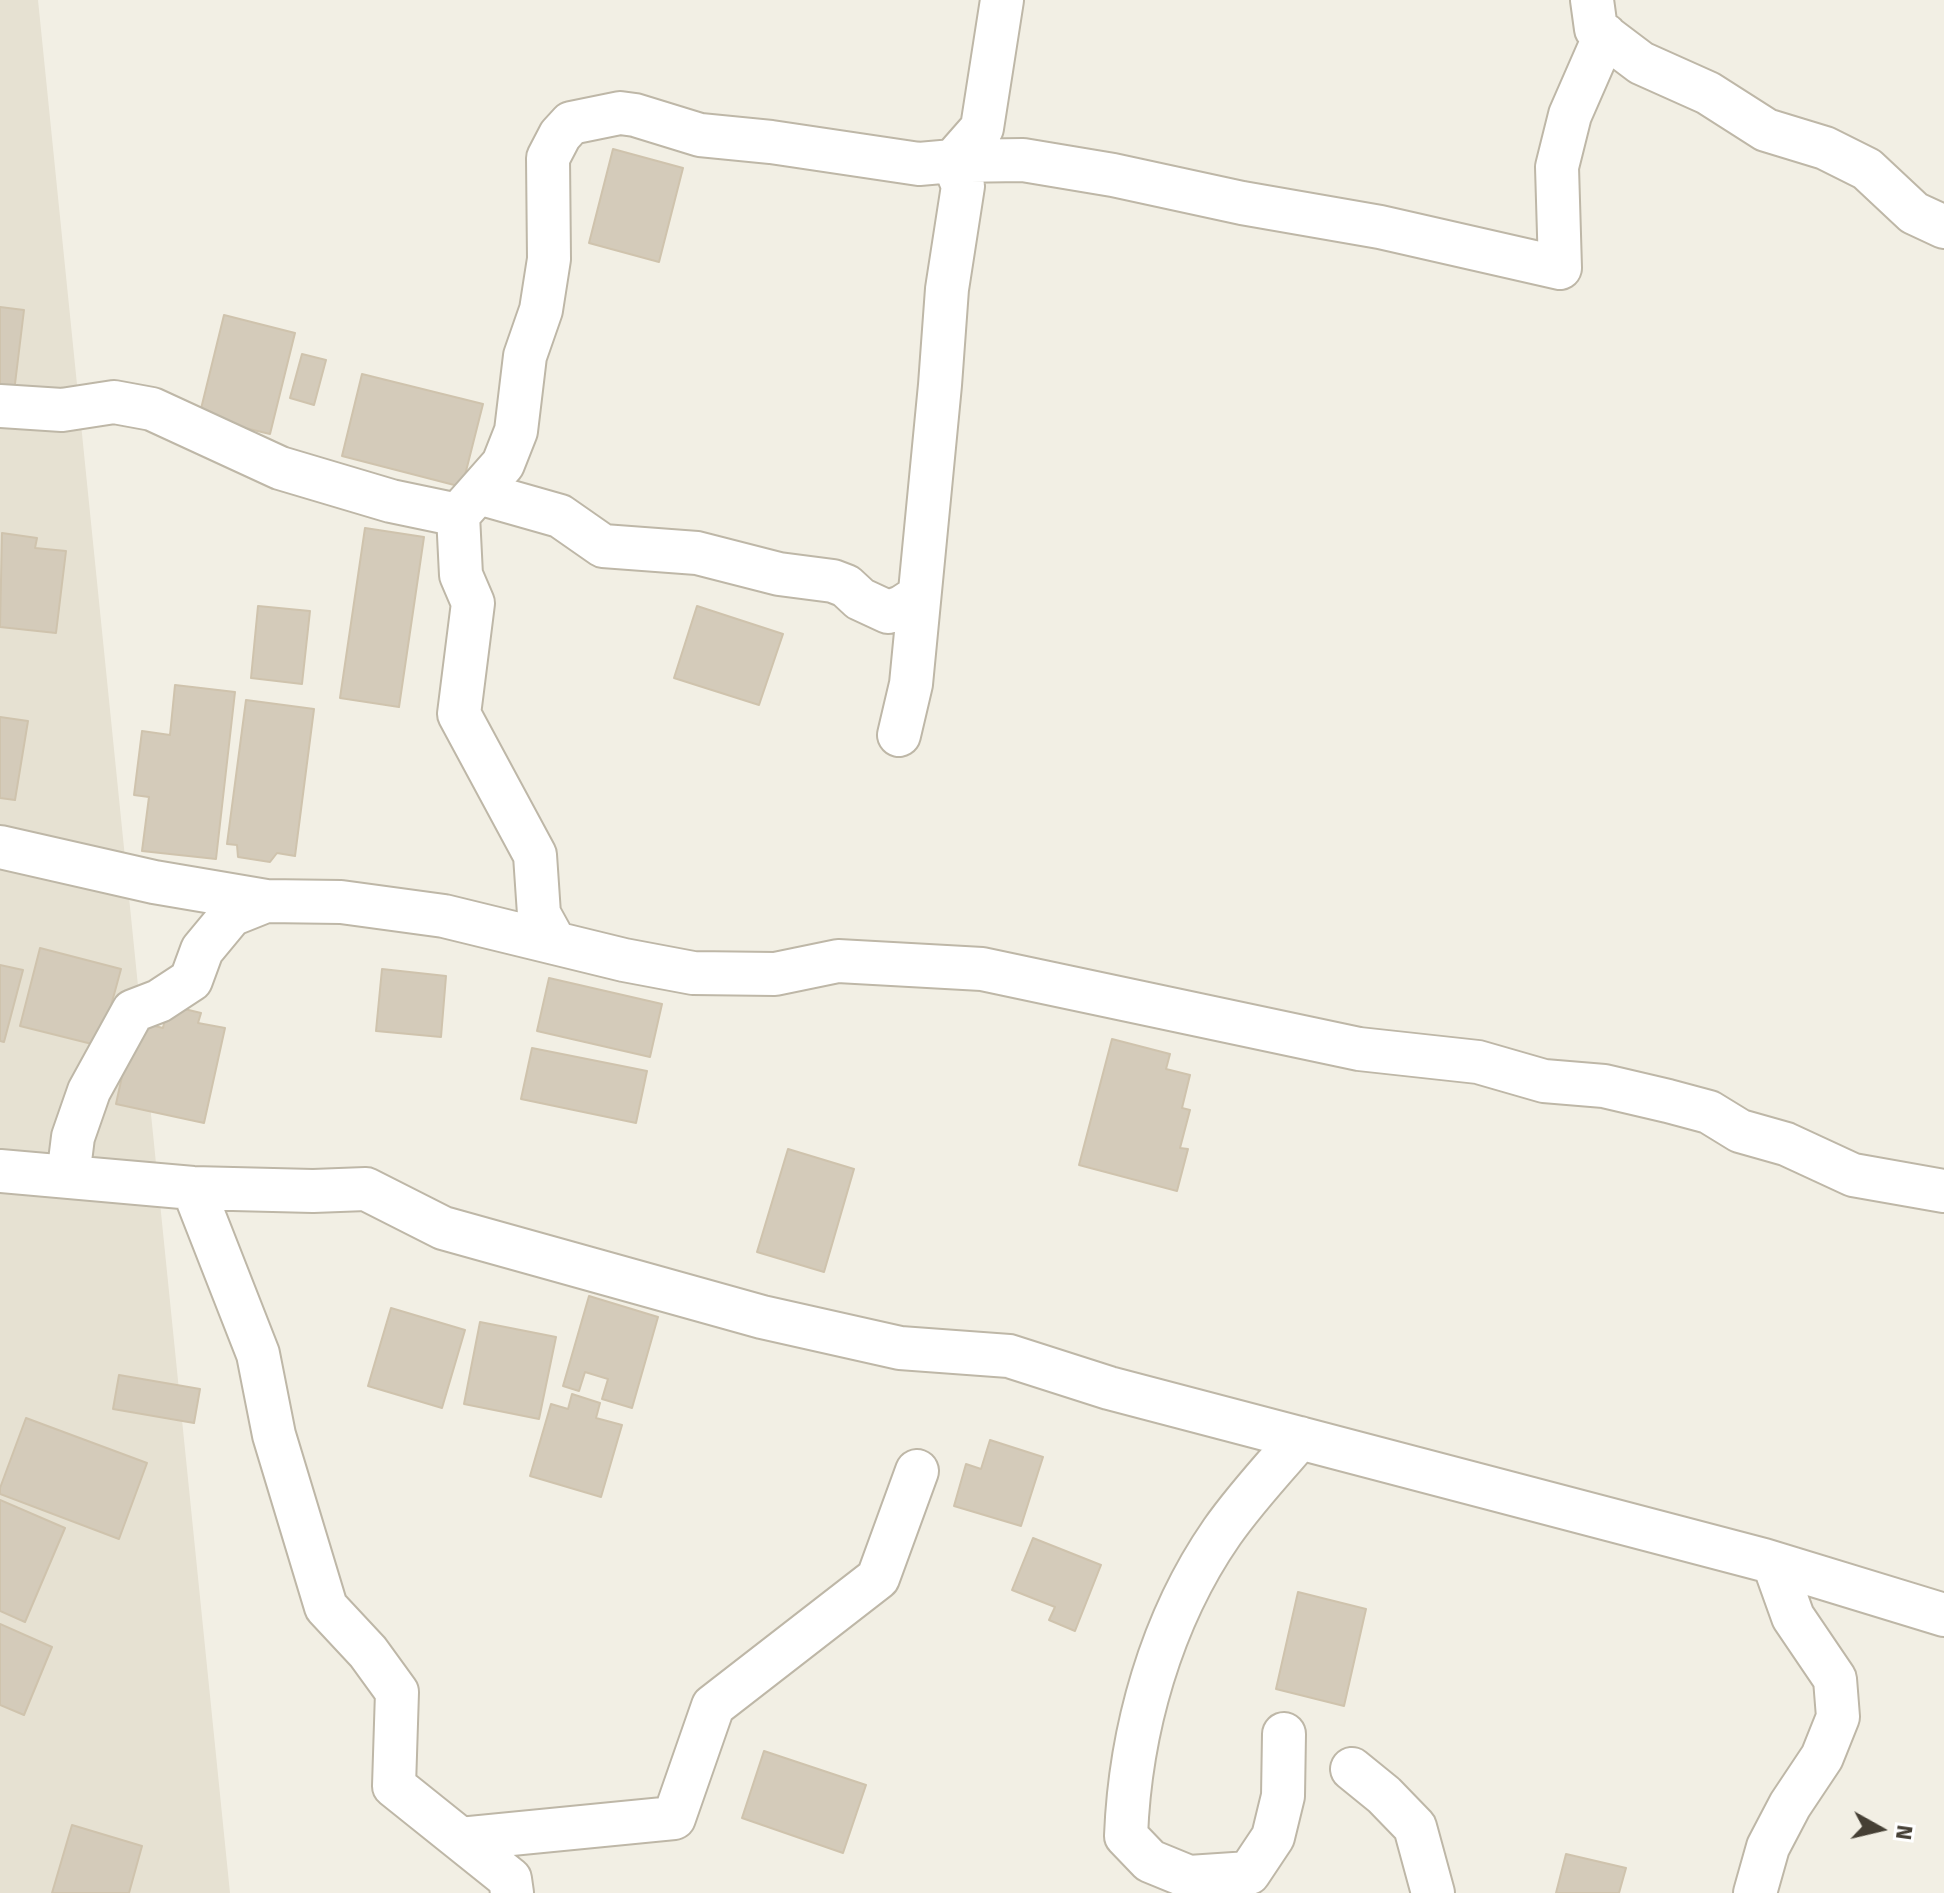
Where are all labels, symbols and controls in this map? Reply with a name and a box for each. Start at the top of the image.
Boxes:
north arrow [1840,1789,1920,1869]
text: N [1890,1823,1919,1842]

